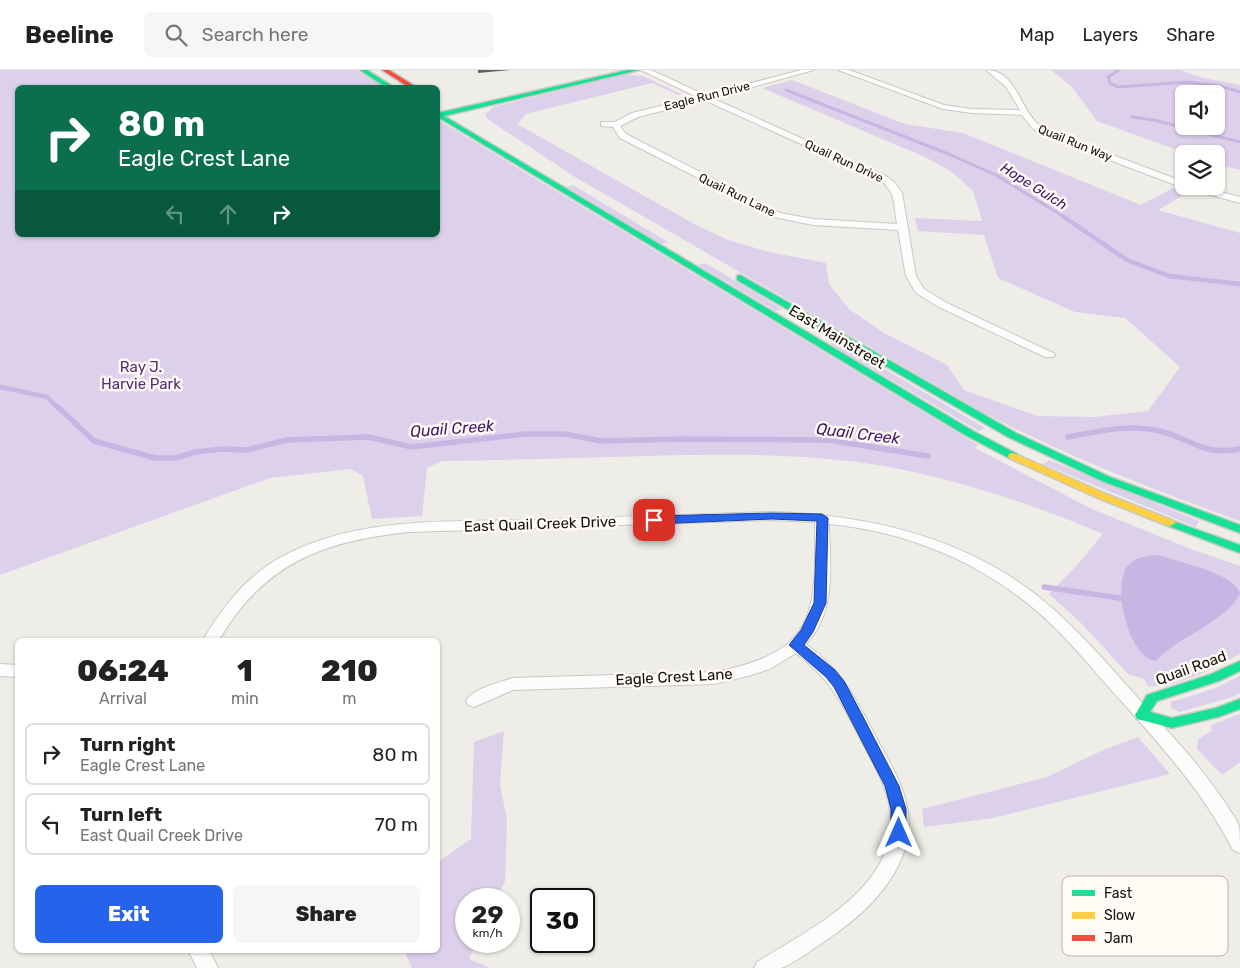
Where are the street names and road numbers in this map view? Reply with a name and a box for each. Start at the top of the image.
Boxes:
street label: Eagle Run Drive [663,79,752,113]
street label: Quail Run Way [1036,122,1114,164]
street label: Quail Run Drive [803,137,886,185]
street label: Quail Run Lane [696,170,778,220]
street label: East Mainstreet [786,301,889,373]
street label: East Quail Creek Drive [463,512,617,536]
street label: Quail Road [1153,647,1229,689]
street label: Eagle Crest Lane [615,665,733,689]

